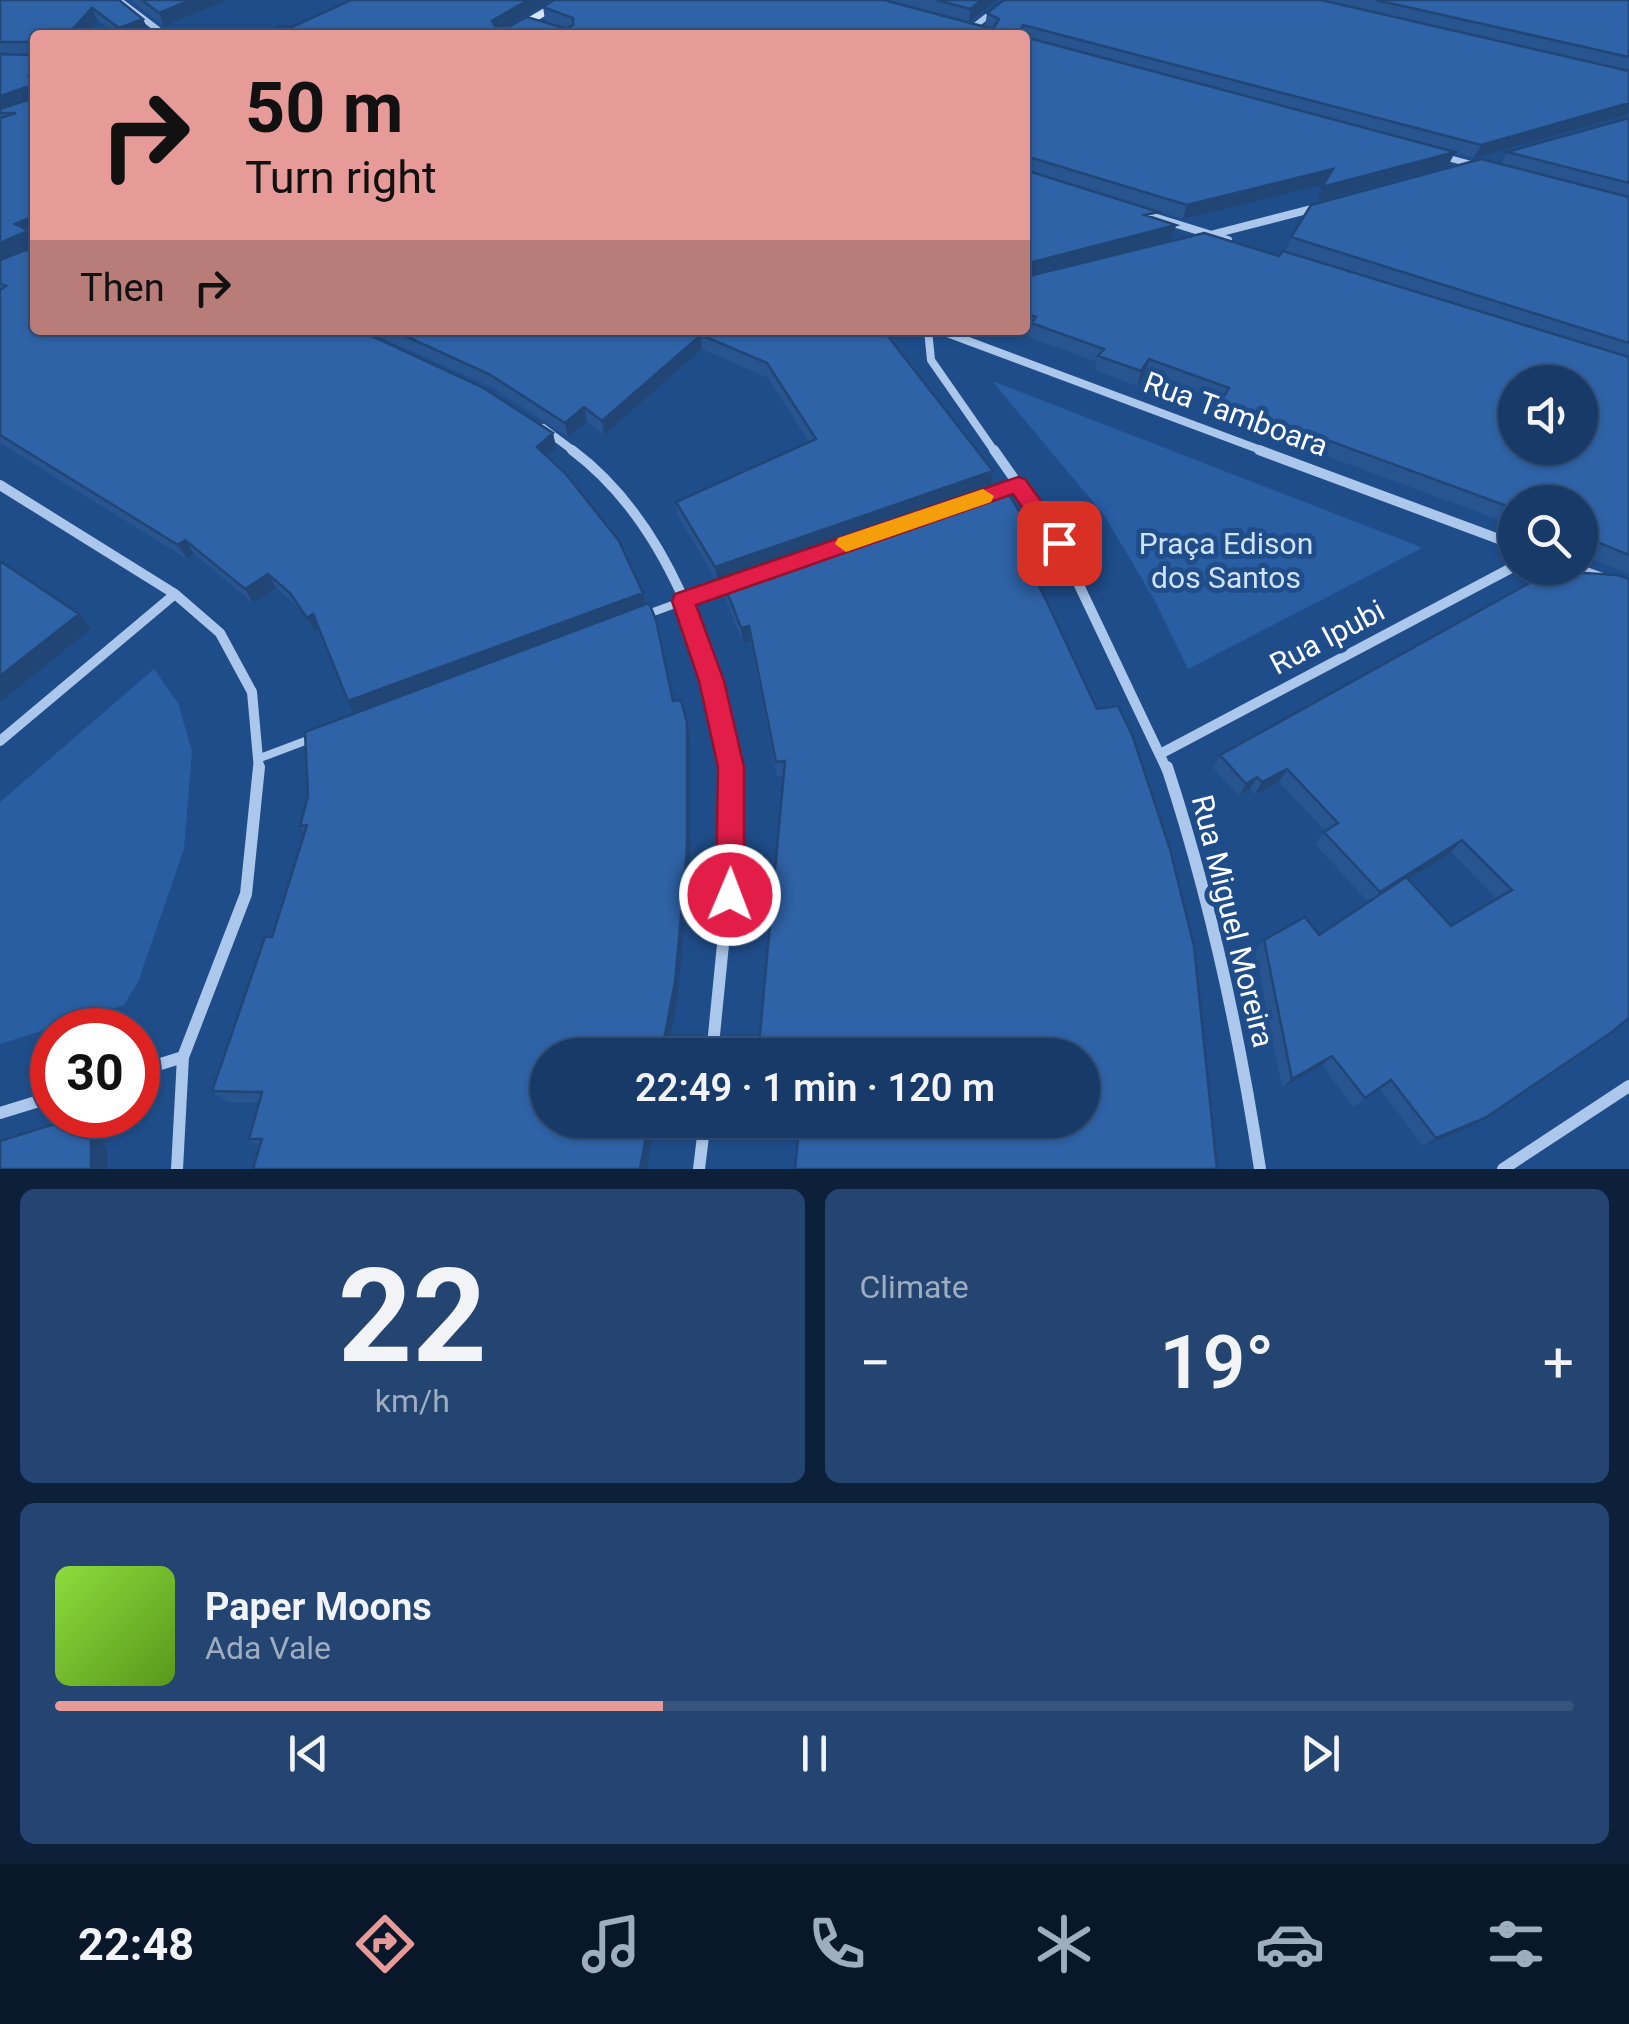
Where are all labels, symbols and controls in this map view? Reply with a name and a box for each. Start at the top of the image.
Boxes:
text: 50 m [245,67,403,149]
icon: right [80,70,210,200]
text: Turn right [245,151,437,204]
icon: right [185,260,240,315]
text: Then [80,266,165,310]
street label: Rua Tamboara [1139,365,1333,463]
map controls [1498,365,1598,585]
button: sound [1498,365,1598,465]
button: search [1498,485,1598,585]
pin [1017,501,1102,586]
icon: arrive [1032,516,1087,571]
park label: Praça Edison dos Santos [1139,526,1313,595]
street label: Rua Ipubi [1264,592,1390,682]
street label: Rua Miguel Moreira [1185,791,1281,1051]
position arrow [678,843,782,947]
speed limit sign: 30 [30,1008,160,1138]
text: 22:49 · 1 min · 120 m [635,1066,995,1110]
text: 22 [338,1240,487,1393]
text: Climate [860,1268,969,1306]
text: 19° [1160,1318,1274,1406]
text: − [860,1331,891,1395]
text: + [1543,1331,1574,1395]
text: km/h [375,1382,450,1420]
text: Paper Moons [205,1585,432,1629]
text: Ada Vale [205,1629,331,1667]
icon: previous [281,1726,336,1781]
icon: pause [787,1726,842,1781]
icon: next [1293,1726,1348,1781]
icon: directions [350,1909,420,1979]
icon: music [576,1909,646,1979]
icon: phone [802,1909,872,1979]
icon: climate [1029,1909,1099,1979]
icon: car [1255,1909,1325,1979]
icon: filters [1481,1909,1551,1979]
text: 22:48 [78,1918,194,1971]

